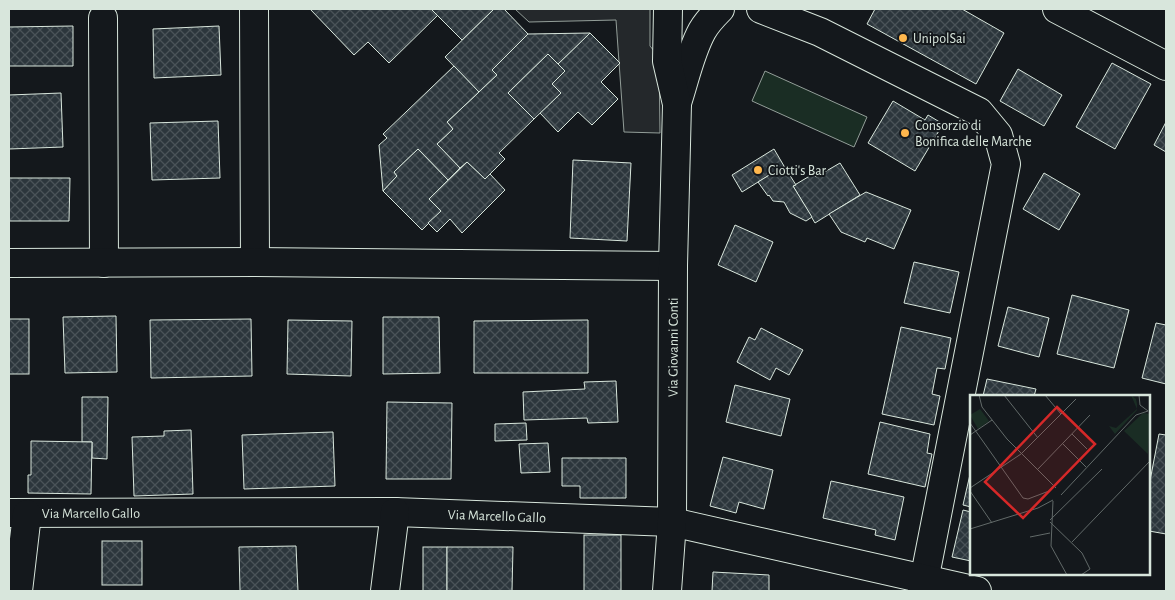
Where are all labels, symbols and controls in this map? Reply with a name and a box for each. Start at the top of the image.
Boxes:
marker: UnipolSai [897,32,909,44]
place label: UnipolSai [913,32,966,46]
place label: Consorzio di Bonifica delle Marche [915,119,1032,149]
marker: Consorzio di Bonifica delle Marche [899,127,911,139]
marker: Ciotti's Bar [752,164,764,176]
place label: Ciotti's Bar [768,164,827,178]
street label: Via Giovanni Conti [666,297,681,397]
inset map [970,395,1150,575]
street label: Via Marcello Gallo [42,507,140,521]
street label: Via Marcello Gallo [447,508,546,525]

